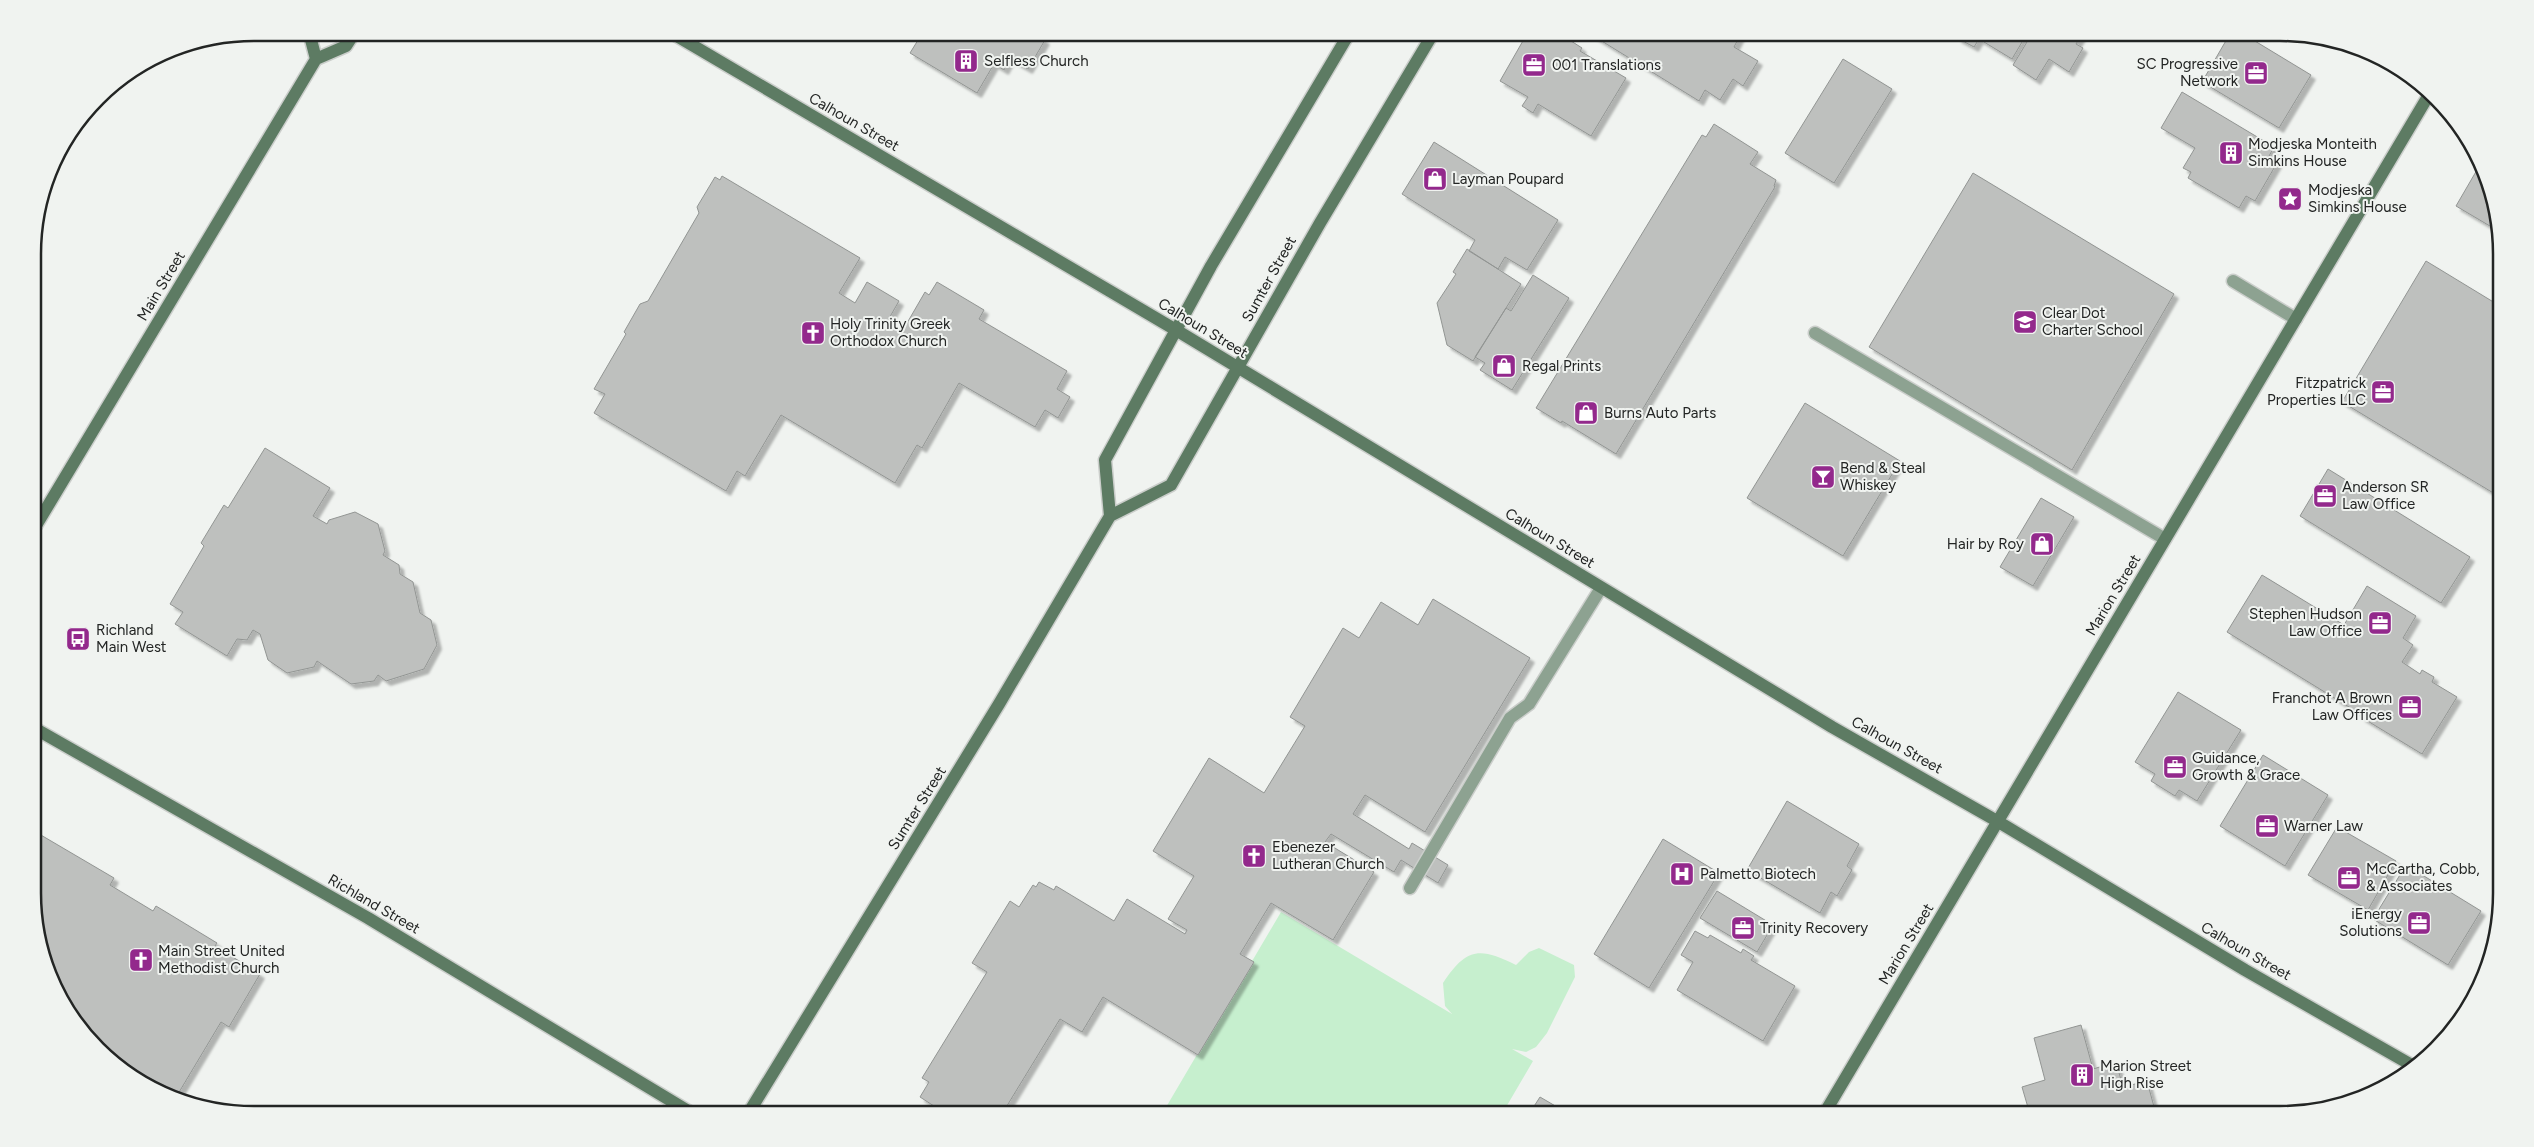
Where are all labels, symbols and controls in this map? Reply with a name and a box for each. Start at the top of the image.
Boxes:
building icon: Selfless Church [953,48,979,74]
place label: Selfless Church [984,52,1089,70]
office icon: 001 Translations [1521,52,1547,78]
place label: SC Progressive Network [2137,55,2239,90]
place label: 001 Translations [1552,56,1661,74]
office icon: SC Progressive Network [2243,60,2269,86]
street label: Calhoun Street [806,89,903,155]
place label: Modjeska Monteith Simkins House [2248,135,2377,170]
building icon: Modjeska Monteith Simkins House [2218,140,2244,166]
shop icon: Layman Poupard [1422,166,1448,192]
place label: Layman Poupard [1452,170,1564,188]
place label: Modjeska Simkins House [2308,181,2407,216]
place icon: Modjeska Simkins House [2277,186,2303,212]
street label: Sumter Street [1238,233,1300,325]
street label: Main Street [133,248,189,324]
street label: Calhoun Street [1155,294,1251,362]
place label: Clear Dot Charter School [2042,304,2143,339]
school or university icon: Clear Dot Charter School [2012,309,2038,335]
place label: Holy Trinity Greek Orthodox Church [830,315,951,350]
church icon: Holy Trinity Greek Orthodox Church [800,320,826,346]
shop icon: Regal Prints [1491,353,1517,379]
place label: Regal Prints [1522,357,1601,375]
place label: Fitzpatrick Properties LLC [2267,374,2367,409]
office icon: Fitzpatrick Properties LLC [2370,379,2396,405]
shop icon: Burns Auto Parts [1573,400,1599,426]
place label: Burns Auto Parts [1604,404,1716,422]
place label: Bend & Steal Whiskey [1840,459,1926,494]
bar icon: Bend & Steal Whiskey [1810,464,1836,490]
place label: Anderson SR Law Office [2342,478,2429,513]
office icon: Anderson SR Law Office [2312,483,2338,509]
street label: Calhoun Street [1502,504,1598,572]
shop icon: Hair by Roy [2029,531,2055,557]
place label: Hair by Roy [1947,535,2024,553]
street label: Marion Street [2082,551,2144,639]
place label: Stephen Hudson Law Office [2249,605,2362,640]
office icon: Stephen Hudson Law Office [2367,610,2393,636]
place label: Richland Main West [96,621,167,656]
bus stop icon: Richland Main West [65,626,91,652]
place label: Franchot A Brown Law Offices [2272,689,2392,724]
office icon: Franchot A Brown Law Offices [2397,694,2423,720]
street label: Calhoun Street [1848,713,1946,778]
place label: Guidance, Growth & Grace [2192,749,2300,784]
office icon: Guidance, Growth & Grace [2162,754,2188,780]
street label: Sumter Street [884,763,950,853]
office icon: Warner Law [2254,813,2280,839]
place label: Warner Law [2284,817,2363,835]
place label: Ebenezer Lutheran Church [1272,838,1384,873]
church icon: Ebenezer Lutheran Church [1241,843,1267,869]
place label: McCartha, Cobb, & Associates [2366,860,2480,895]
hospital icon: Palmetto Biotech [1669,861,1695,887]
place label: Palmetto Biotech [1700,865,1816,883]
office icon: McCartha, Cobb, & Associates [2336,865,2362,891]
street label: Richland Street [325,870,423,938]
street label: Marion Street [1875,900,1937,988]
place label: iEnergy Solutions [2339,905,2402,940]
office icon: iEnergy Solutions [2406,910,2432,936]
office icon: Trinity Recovery [1730,915,1756,941]
street label: Calhoun Street [2198,918,2295,984]
place label: Trinity Recovery [1760,919,1868,937]
place label: Main Street United Methodist Church [158,942,285,977]
church icon: Main Street United Methodist Church [128,947,154,973]
place label: Marion Street High Rise [2100,1057,2192,1092]
building icon: Marion Street High Rise [2069,1062,2095,1088]

